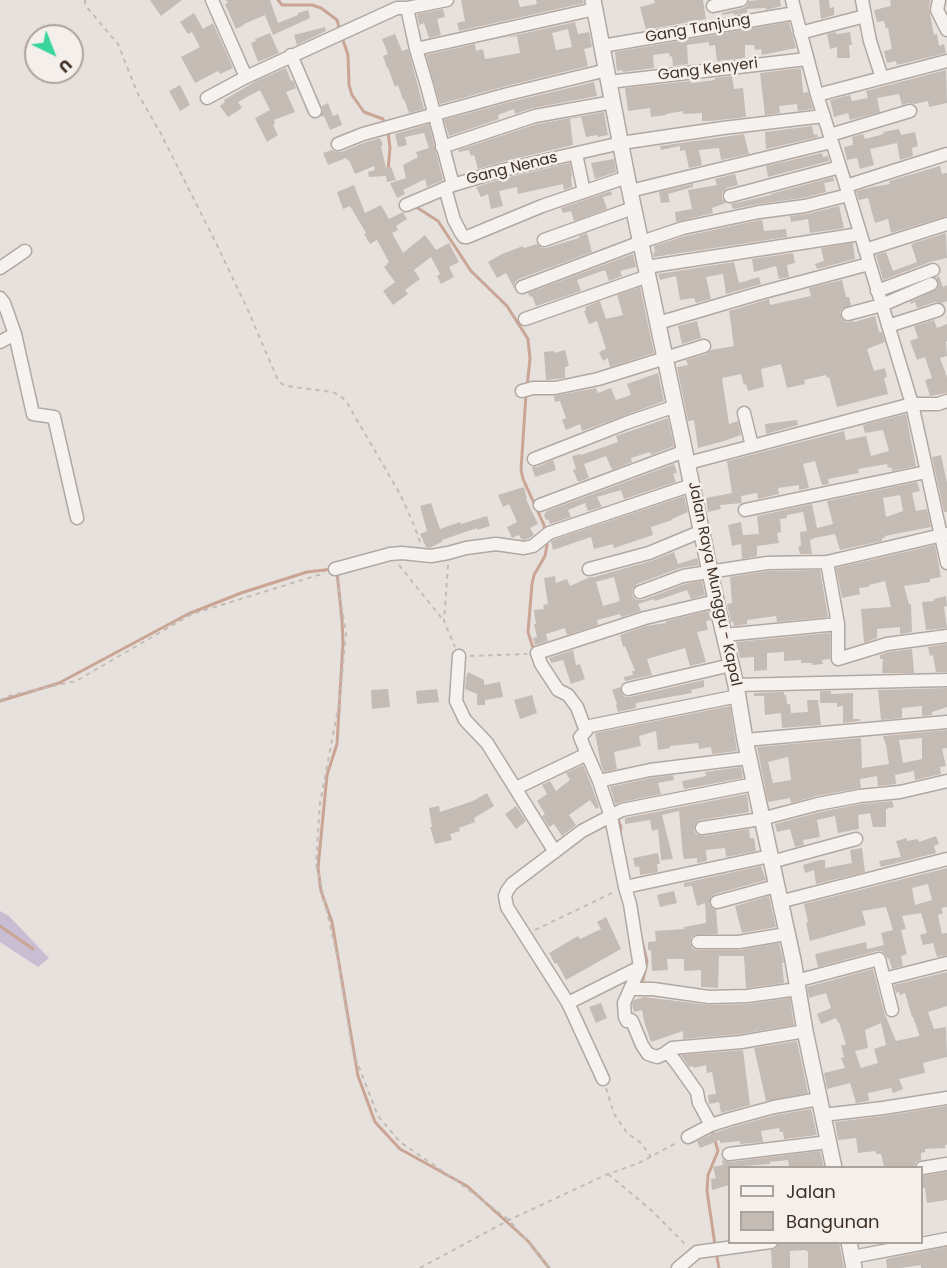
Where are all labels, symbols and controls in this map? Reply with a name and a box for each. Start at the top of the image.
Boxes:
street label: Gang Tanjung [644,11,752,47]
north arrow [24,24,84,84]
text: U [53,54,77,78]
street label: Gang Kenyeri [657,55,759,85]
street label: Gang Nenas [465,149,559,189]
street label: Jalan Raya Munggu - Kapal [683,480,745,688]
legend [728,1166,923,1244]
text: Jalan [786,1179,836,1204]
text: Bangunan [786,1209,880,1234]

